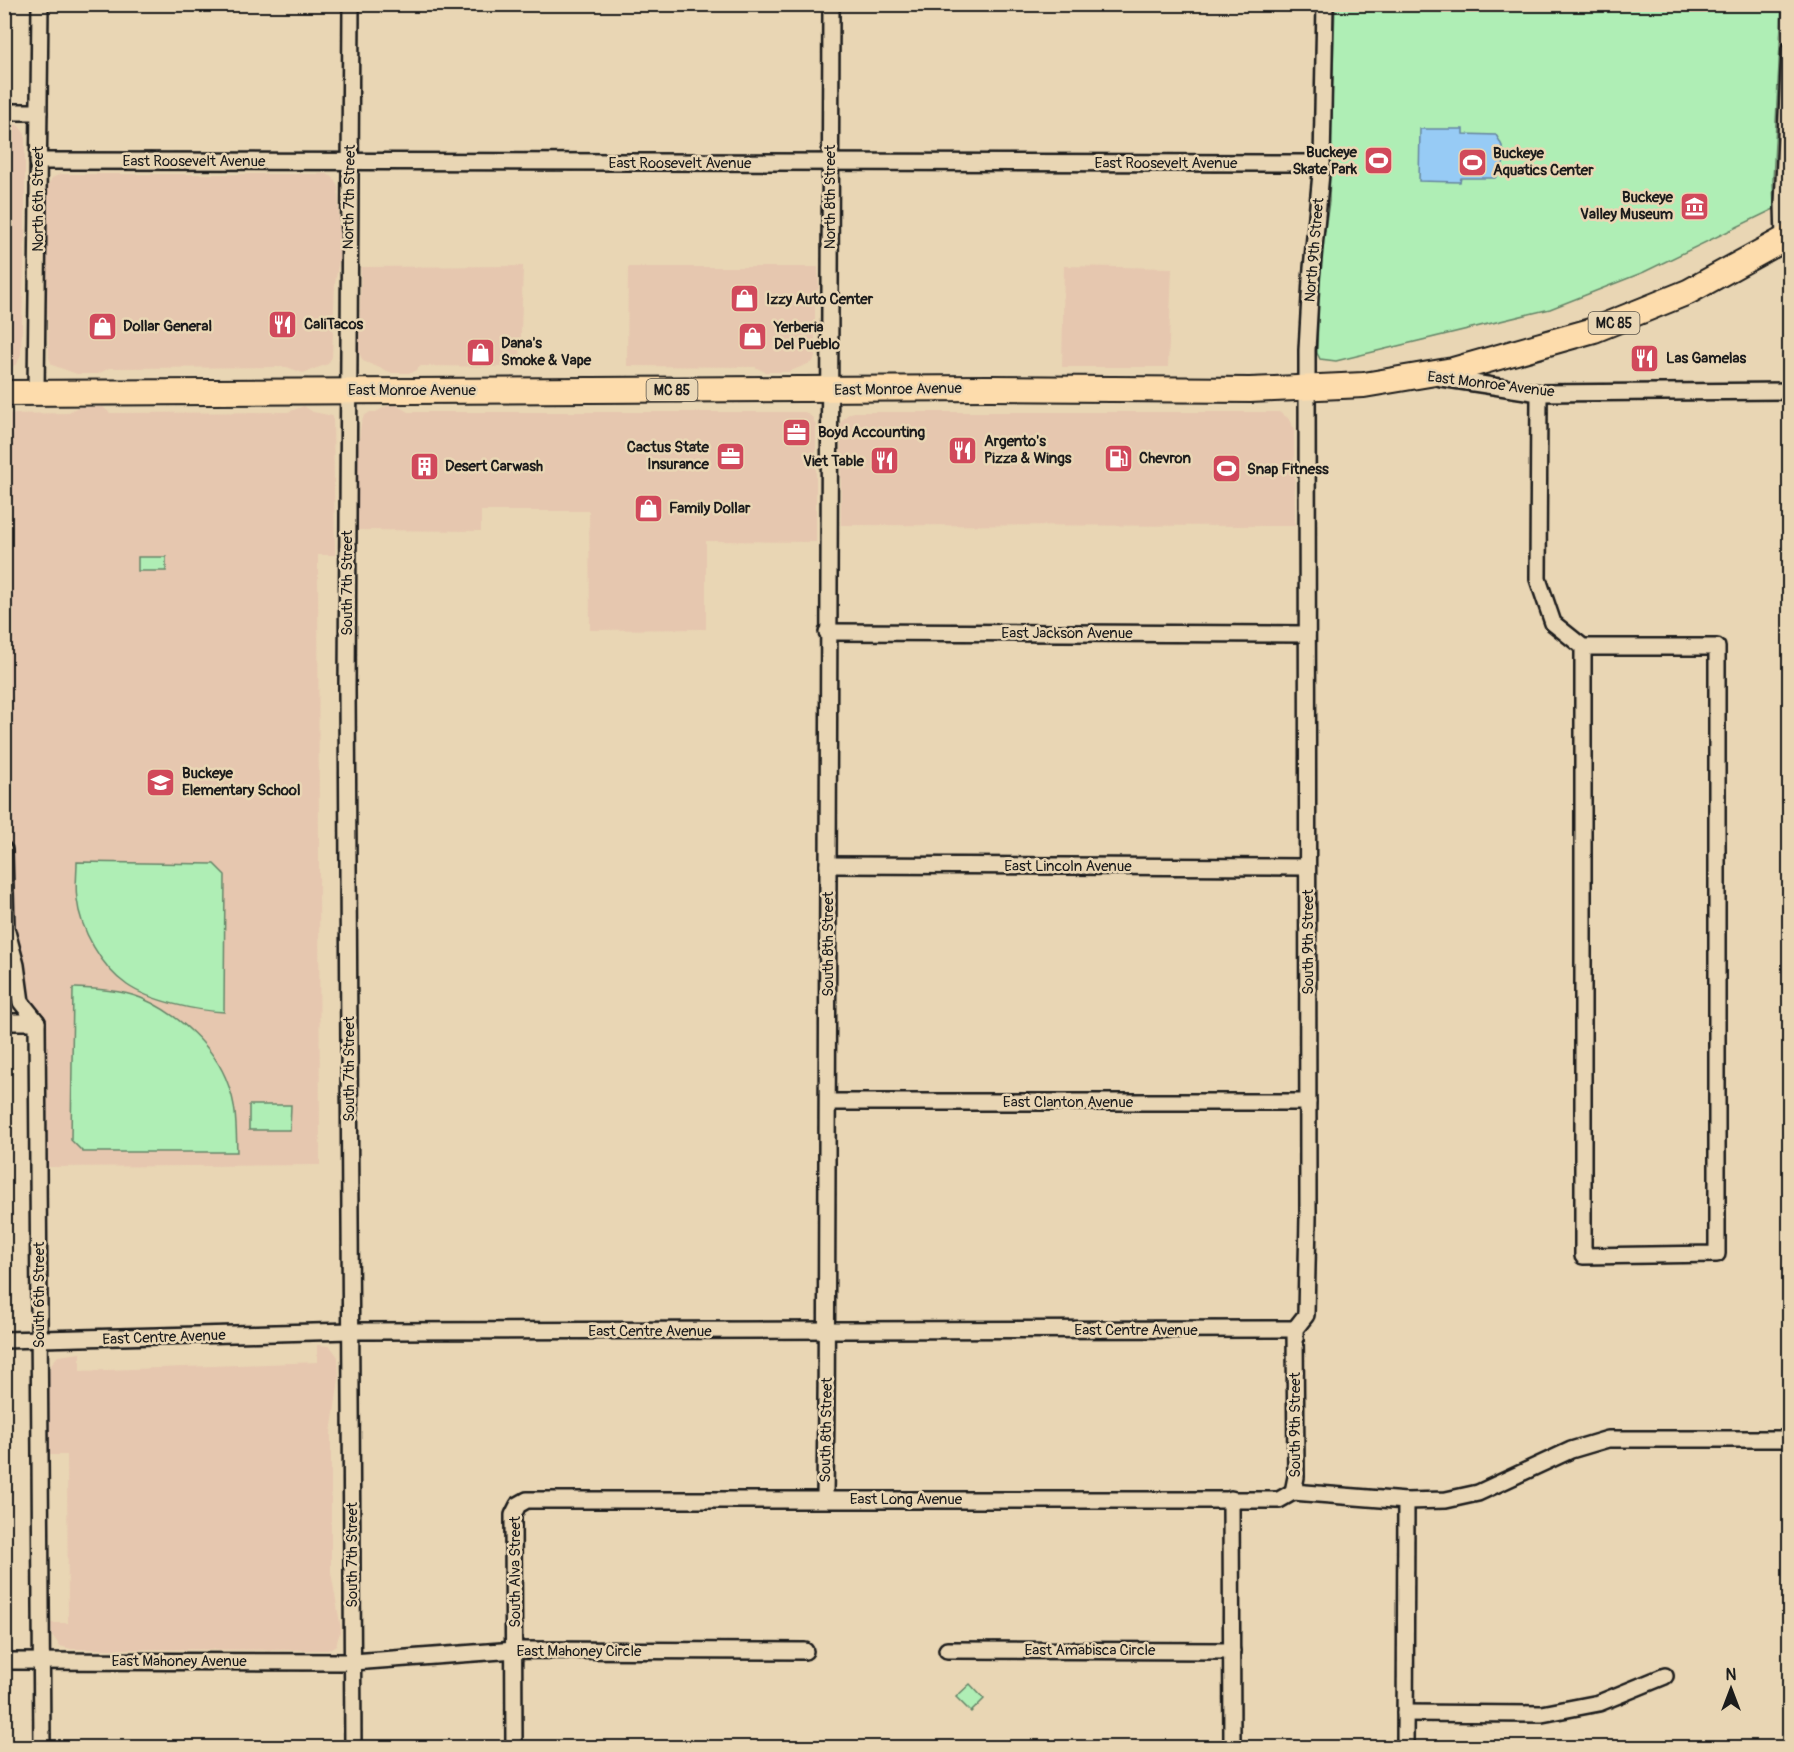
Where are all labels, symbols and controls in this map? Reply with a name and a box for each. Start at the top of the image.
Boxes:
street label: North 7th Street [339,143,360,250]
place label: Buckeye Skate Park [1293,143,1358,179]
street label: North 8th Street [821,144,840,249]
place label: Buckeye Aquatics Center [1493,144,1594,180]
street label: North 6th Street [29,145,48,252]
sports icon: Buckeye Skate Park [1362,145,1394,177]
sports icon: Buckeye Aquatics Center [1456,146,1488,178]
street label: East Roosevelt Avenue [123,152,266,171]
street label: East Roosevelt Avenue [609,154,752,173]
street label: East Roosevelt Avenue [1095,154,1238,173]
place label: Buckeye Valley Museum [1580,188,1674,224]
museum icon: Buckeye Valley Museum [1678,190,1710,222]
street label: North 9th Street [1300,196,1329,303]
shop icon: Izzy Auto Center [729,283,761,315]
place label: Izzy Auto Center [766,290,874,309]
restaurant icon: CaliTacos [267,308,299,340]
shop icon: Dollar General [86,310,118,342]
road number: MC 85 [1588,312,1640,334]
place label: CaliTacos [304,315,364,334]
place label: Dollar General [123,317,212,336]
place label: Yerberia Del Pueblo [773,318,840,354]
shop icon: Yerberia Del Pueblo [737,320,769,352]
place label: Dana's Smoke & Vape [501,334,592,370]
shop icon: Dana's Smoke & Vape [464,336,496,368]
restaurant icon: Las Gamelas [1629,342,1661,374]
place label: Las Gamelas [1666,349,1747,368]
street label: East Monroe Avenue [1426,367,1556,402]
road number: MC 85 [646,379,698,401]
street label: East Monroe Avenue [834,379,963,400]
street label: East Monroe Avenue [348,381,477,400]
office icon: Boyd Accounting [781,416,813,448]
place label: Boyd Accounting [818,423,926,442]
place label: Argento's Pizza & Wings [984,432,1072,468]
restaurant icon: Argento's Pizza & Wings [947,434,979,466]
place label: Cactus State Insurance [627,438,710,474]
office icon: Cactus State Insurance [714,440,746,472]
fuel station icon: Chevron [1102,442,1134,474]
restaurant icon: Viet Table [869,445,901,477]
place label: Chevron [1139,449,1191,468]
building icon: Desert Carwash [408,450,440,482]
place label: Viet Table [803,452,865,471]
sports icon: Snap Fitness [1210,453,1242,485]
place label: Desert Carwash [445,457,543,476]
place label: Snap Fitness [1247,460,1329,479]
shop icon: Family Dollar [632,492,664,524]
place label: Family Dollar [669,499,751,518]
street label: South 7th Street [338,529,357,636]
street label: East Jackson Avenue [1001,624,1133,643]
place label: Buckeye Elementary School [182,764,301,800]
school or university icon: Buckeye Elementary School [145,766,177,798]
street label: East Lincoln Avenue [1004,857,1132,876]
street label: South 9th Street [1299,888,1318,995]
street label: South 8th Street [819,890,838,997]
street label: South 7th Street [340,1015,359,1122]
street label: East Clanton Avenue [1003,1093,1134,1112]
street label: South 6th Street [30,1241,49,1348]
street label: East Centre Avenue [1074,1321,1198,1340]
street label: East Centre Avenue [588,1322,712,1341]
street label: East Centre Avenue [102,1326,227,1349]
street label: South 9th Street [1286,1371,1305,1478]
street label: South 8th Street [816,1376,837,1483]
street label: East Long Avenue [850,1490,963,1509]
street label: South 7th Street [343,1501,362,1608]
street label: South Alva Street [506,1515,525,1628]
street label: East Amabisca Circle [1025,1641,1156,1660]
street label: East Mahoney Circle [517,1642,642,1661]
street label: East Mahoney Avenue [111,1652,247,1671]
north arrow [1701,1659,1761,1719]
text: N [1726,1665,1737,1685]

